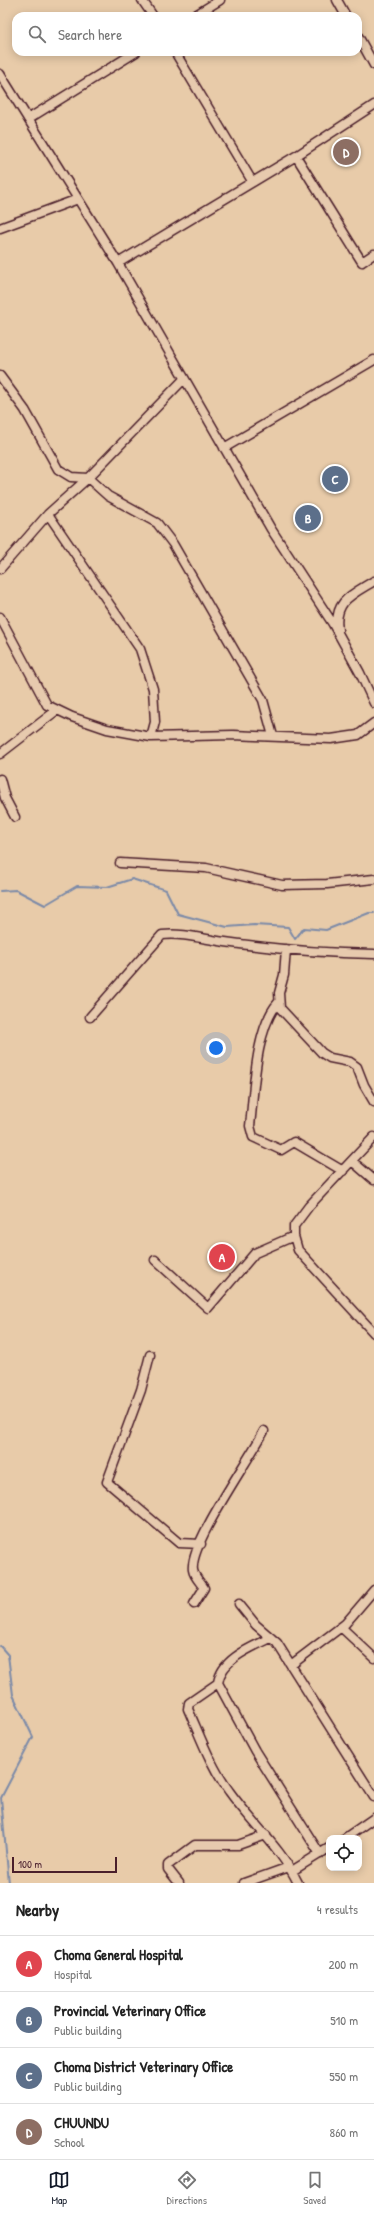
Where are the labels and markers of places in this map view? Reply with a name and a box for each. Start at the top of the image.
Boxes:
pin: D [333,137,359,167]
pin: C [322,464,348,494]
pin: B [295,503,321,533]
pin: A [209,1242,235,1272]

